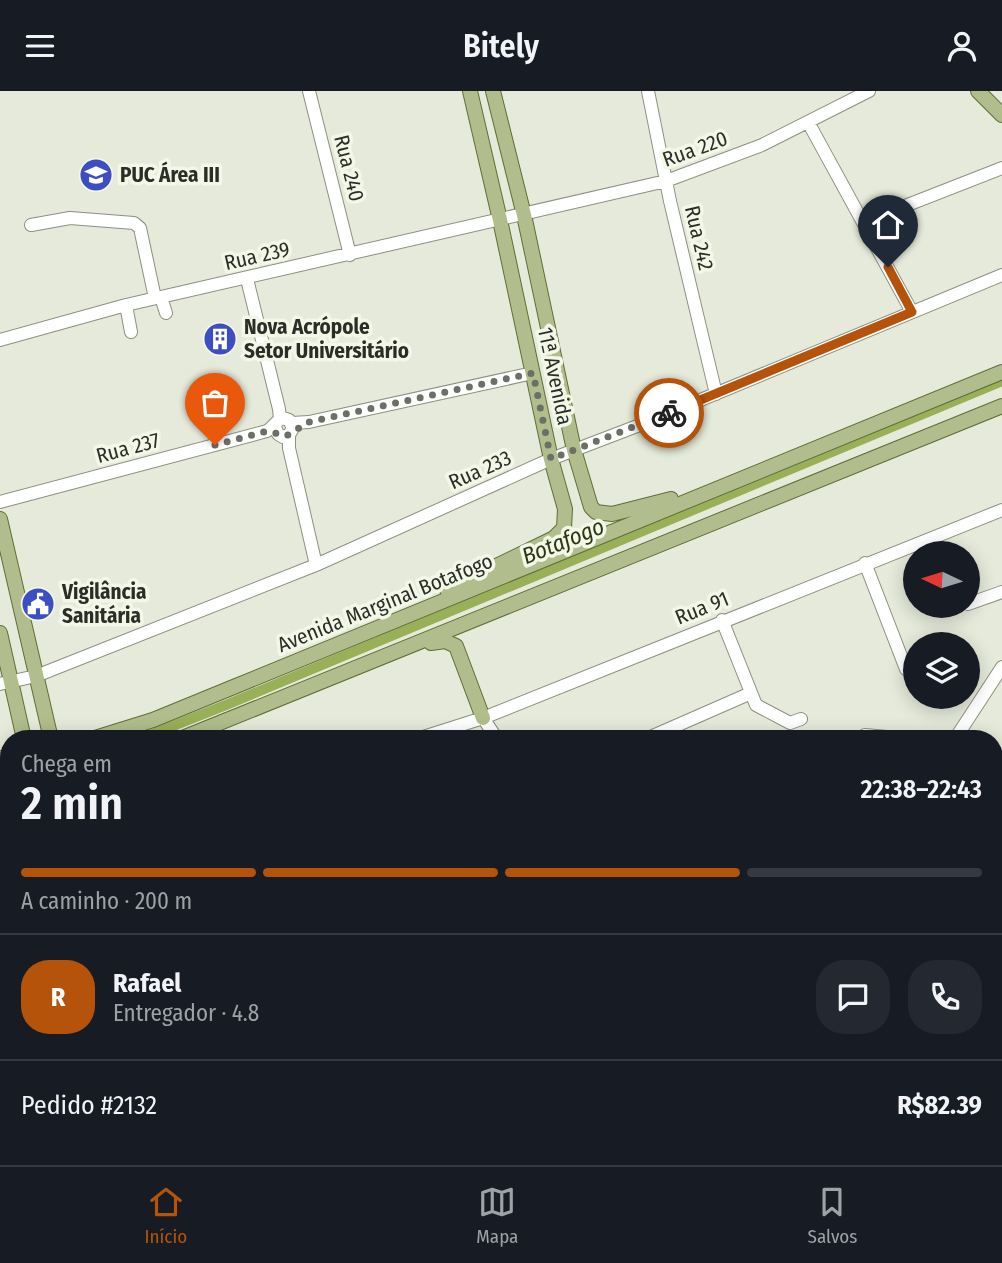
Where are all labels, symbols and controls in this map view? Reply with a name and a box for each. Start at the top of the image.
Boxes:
icon: menu [21,27,59,65]
text: Bitely [463,27,539,65]
icon: person [943,27,981,65]
street label: Rua 220 [659,125,731,173]
street label: Rua 240 [328,132,370,204]
school or university icon: PUC Área III [77,156,115,194]
place label: PUC Área III [120,161,220,188]
pin [858,195,918,267]
street label: Rua 242 [679,203,719,273]
icon: home [869,206,907,244]
street label: Rua 239 [222,236,292,276]
place label: Nova Acrópole Setor Universitário [244,314,409,364]
building icon: Nova Acrópole Setor Universitário [201,320,239,358]
street label: 11ª Avenida [532,325,578,427]
pin [185,373,245,445]
courier [634,378,704,448]
icon: bag [196,384,234,422]
icon: bike [650,394,688,432]
street label: Rua 237 [93,427,163,469]
street label: Rua 233 [445,445,515,495]
water label: Botafogo [518,512,608,570]
north arrow [903,541,980,618]
map controls [903,541,980,709]
street label: Avenida Marginal Botafogo [274,548,496,658]
place label: Vigilância Sanitária [61,579,146,629]
public building icon: Vigilância Sanitária [19,585,57,623]
street label: Rua 91 [671,586,733,630]
button: layers [903,632,980,709]
text: Chega em [21,750,112,778]
text: 22:38–22:43 [860,774,982,805]
text: 2 min [21,776,123,831]
text: A caminho · 200 m [21,887,192,915]
button: chat [816,960,890,1034]
button: phone [908,960,982,1034]
text: Rafael [113,968,181,999]
text: R [51,982,65,1013]
text: Entregador · 4.8 [113,999,259,1027]
text: Pedido #2132 [21,1090,157,1121]
text: R$82.39 [897,1090,982,1121]
tab: Início [145,1183,187,1248]
tab: Mapa [476,1183,518,1248]
tab: Salvos [808,1183,857,1248]

